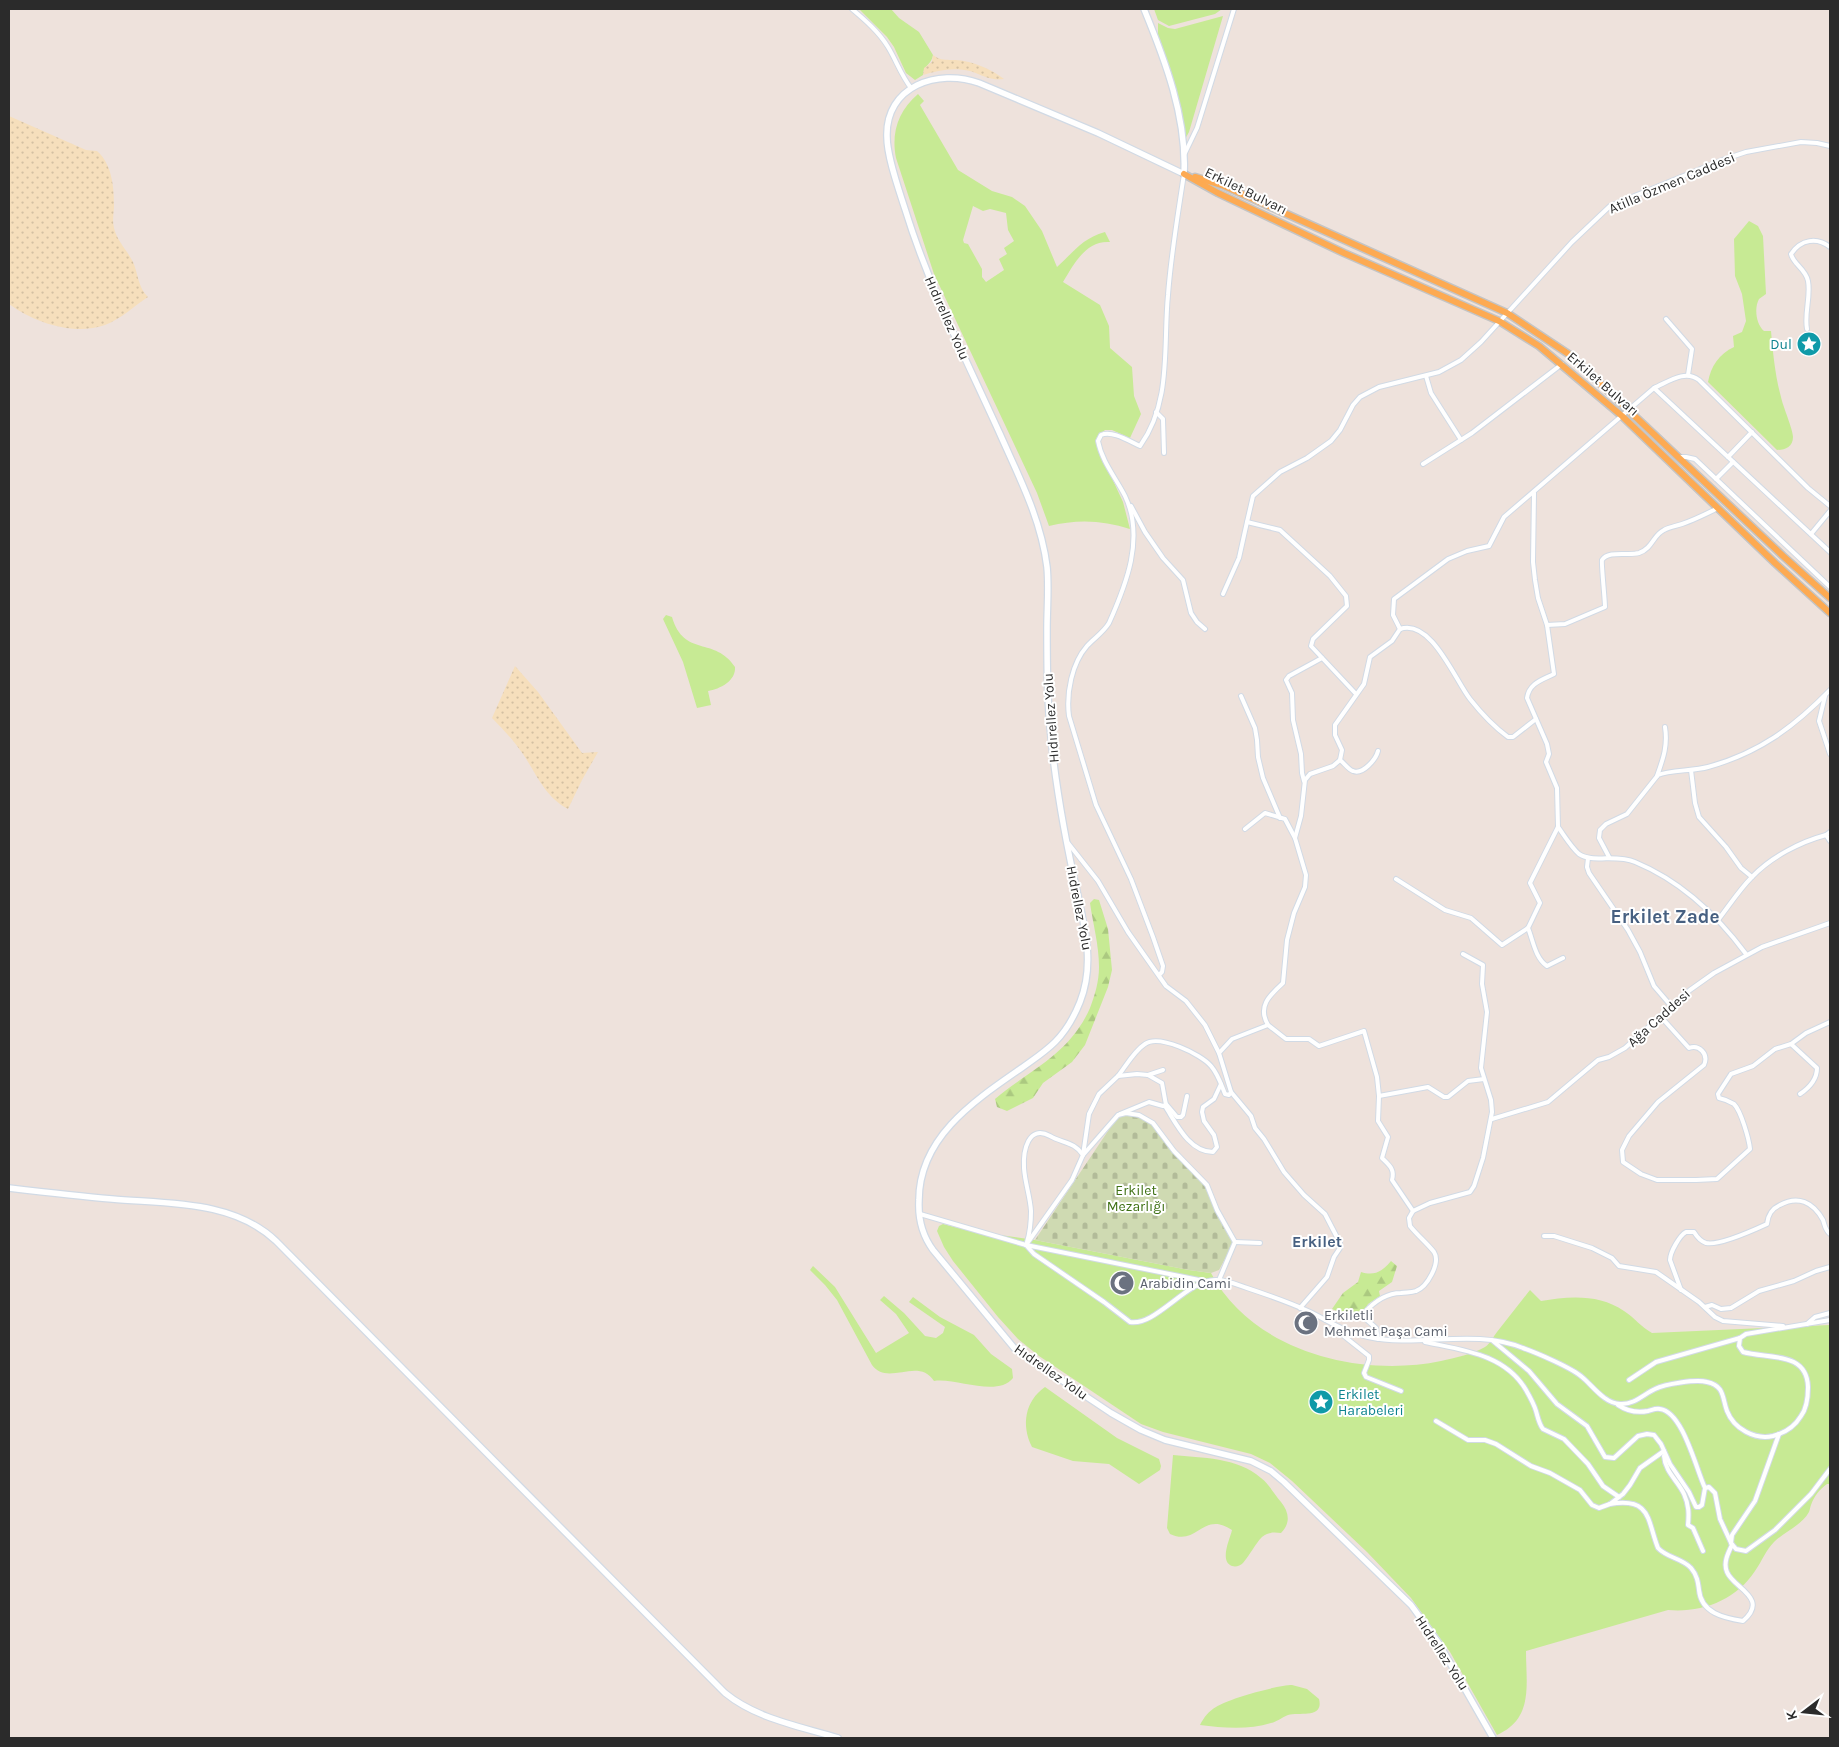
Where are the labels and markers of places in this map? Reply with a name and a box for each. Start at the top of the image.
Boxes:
place icon: Dul [1796,331,1822,357]
place label: Dul [1770,336,1792,353]
mosque icon: Arabidin Cami [1109,1270,1135,1296]
place label: Arabidin Cami [1140,1275,1231,1292]
place label: Erkiletli Mehmet Paşa Cami [1324,1307,1448,1340]
mosque icon: Erkiletli Mehmet Paşa Cami [1293,1310,1319,1336]
place label: Erkilet Harabeleri [1338,1386,1404,1419]
place icon: Erkilet Harabeleri [1308,1389,1334,1415]

